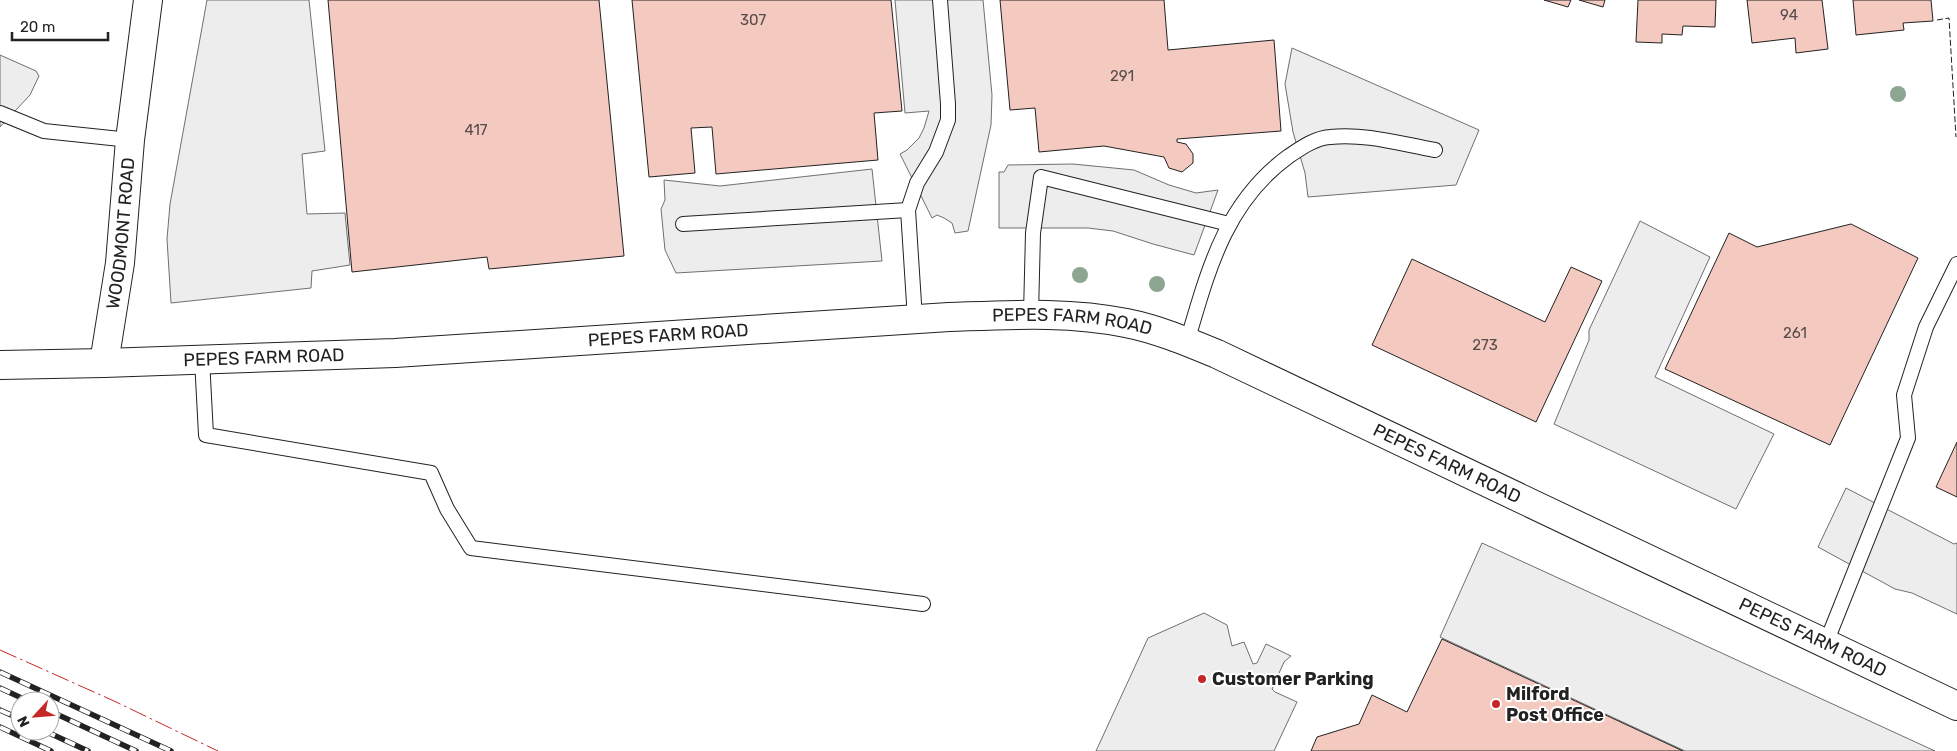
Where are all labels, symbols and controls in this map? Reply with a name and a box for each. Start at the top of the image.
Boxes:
house number: 94 [1780,6,1798,24]
scale bar [12,10,109,42]
house number: 307 [740,11,766,29]
text: 20 m [20,18,55,36]
house number: 291 [1110,67,1134,85]
house number: 417 [464,121,488,139]
street label: WOODMONT ROAD [102,156,140,311]
street label: PEPES FARM ROAD [992,304,1155,340]
street label: PEPES FARM ROAD [587,319,749,351]
house number: 261 [1783,324,1807,342]
house number: 273 [1472,336,1498,354]
street label: PEPES FARM ROAD [183,344,345,371]
street label: PEPES FARM ROAD [1370,419,1525,508]
street label: PEPES FARM ROAD [1735,593,1890,682]
place label: Customer Parking [1212,668,1374,690]
marker: Customer Parking [1196,673,1208,685]
place label: Milford Post Office [1506,683,1604,726]
north arrow [10,691,60,741]
marker: Milford Post Office [1490,698,1502,710]
text: N [14,713,34,730]

